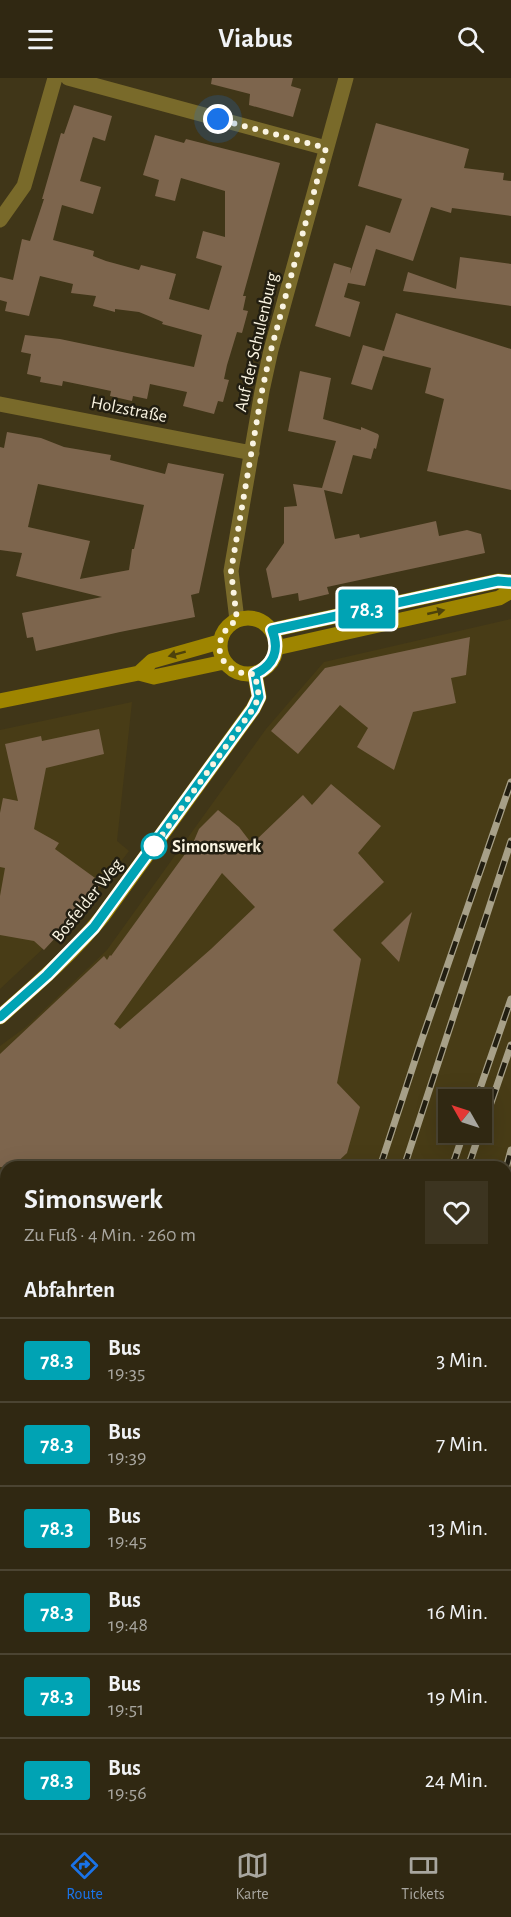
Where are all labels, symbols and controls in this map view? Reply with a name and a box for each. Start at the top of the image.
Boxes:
icon: menu [24,23,57,56]
icon: search [454,23,487,56]
text: Viabus [218,25,293,52]
your location [203,104,233,134]
street label: Auf der Schulenburg [232,271,282,414]
street label: Holzstraße [89,394,168,426]
line badge: 78.3 [325,590,409,628]
text: 78.3 [350,599,384,620]
one-way arrow [427,607,445,617]
one-way arrow [168,650,186,659]
marker: Simonswerk [141,833,167,859]
place label: Simonswerk [172,838,261,856]
street label: Bosfelder Weg [49,855,127,946]
north arrow [438,1089,492,1143]
map controls [438,1089,492,1143]
button: heart [425,1181,488,1244]
text: Simonswerk [24,1186,163,1214]
text: Zu Fuß · 4 Min. · 260 m [24,1225,196,1245]
text: Abfahrten [24,1279,115,1301]
text: Bus [108,1337,141,1359]
text: 3 Min. [436,1349,488,1371]
text: 78.3 [40,1350,74,1371]
text: 19:35 [108,1363,145,1383]
text: Bus [108,1421,141,1443]
text: 7 Min. [436,1433,488,1455]
text: 78.3 [40,1434,74,1455]
text: 19:39 [108,1447,147,1467]
text: Bus [108,1505,141,1527]
text: 13 Min. [429,1517,488,1539]
text: 78.3 [40,1518,74,1539]
text: 19:45 [108,1531,147,1551]
text: Bus [108,1589,141,1611]
text: 16 Min. [427,1601,488,1623]
text: 78.3 [40,1602,74,1623]
text: 19:48 [108,1615,148,1635]
text: Bus [108,1673,141,1695]
text: 19 Min. [427,1685,488,1707]
text: 78.3 [40,1686,74,1707]
text: 19:51 [108,1699,144,1719]
text: Bus [108,1757,141,1779]
text: 24 Min. [425,1769,488,1791]
text: 78.3 [40,1770,74,1791]
text: 19:56 [108,1783,147,1803]
tab: Route [66,1849,103,1904]
tab: Karte [235,1849,269,1904]
tab: Tickets [401,1849,445,1904]

